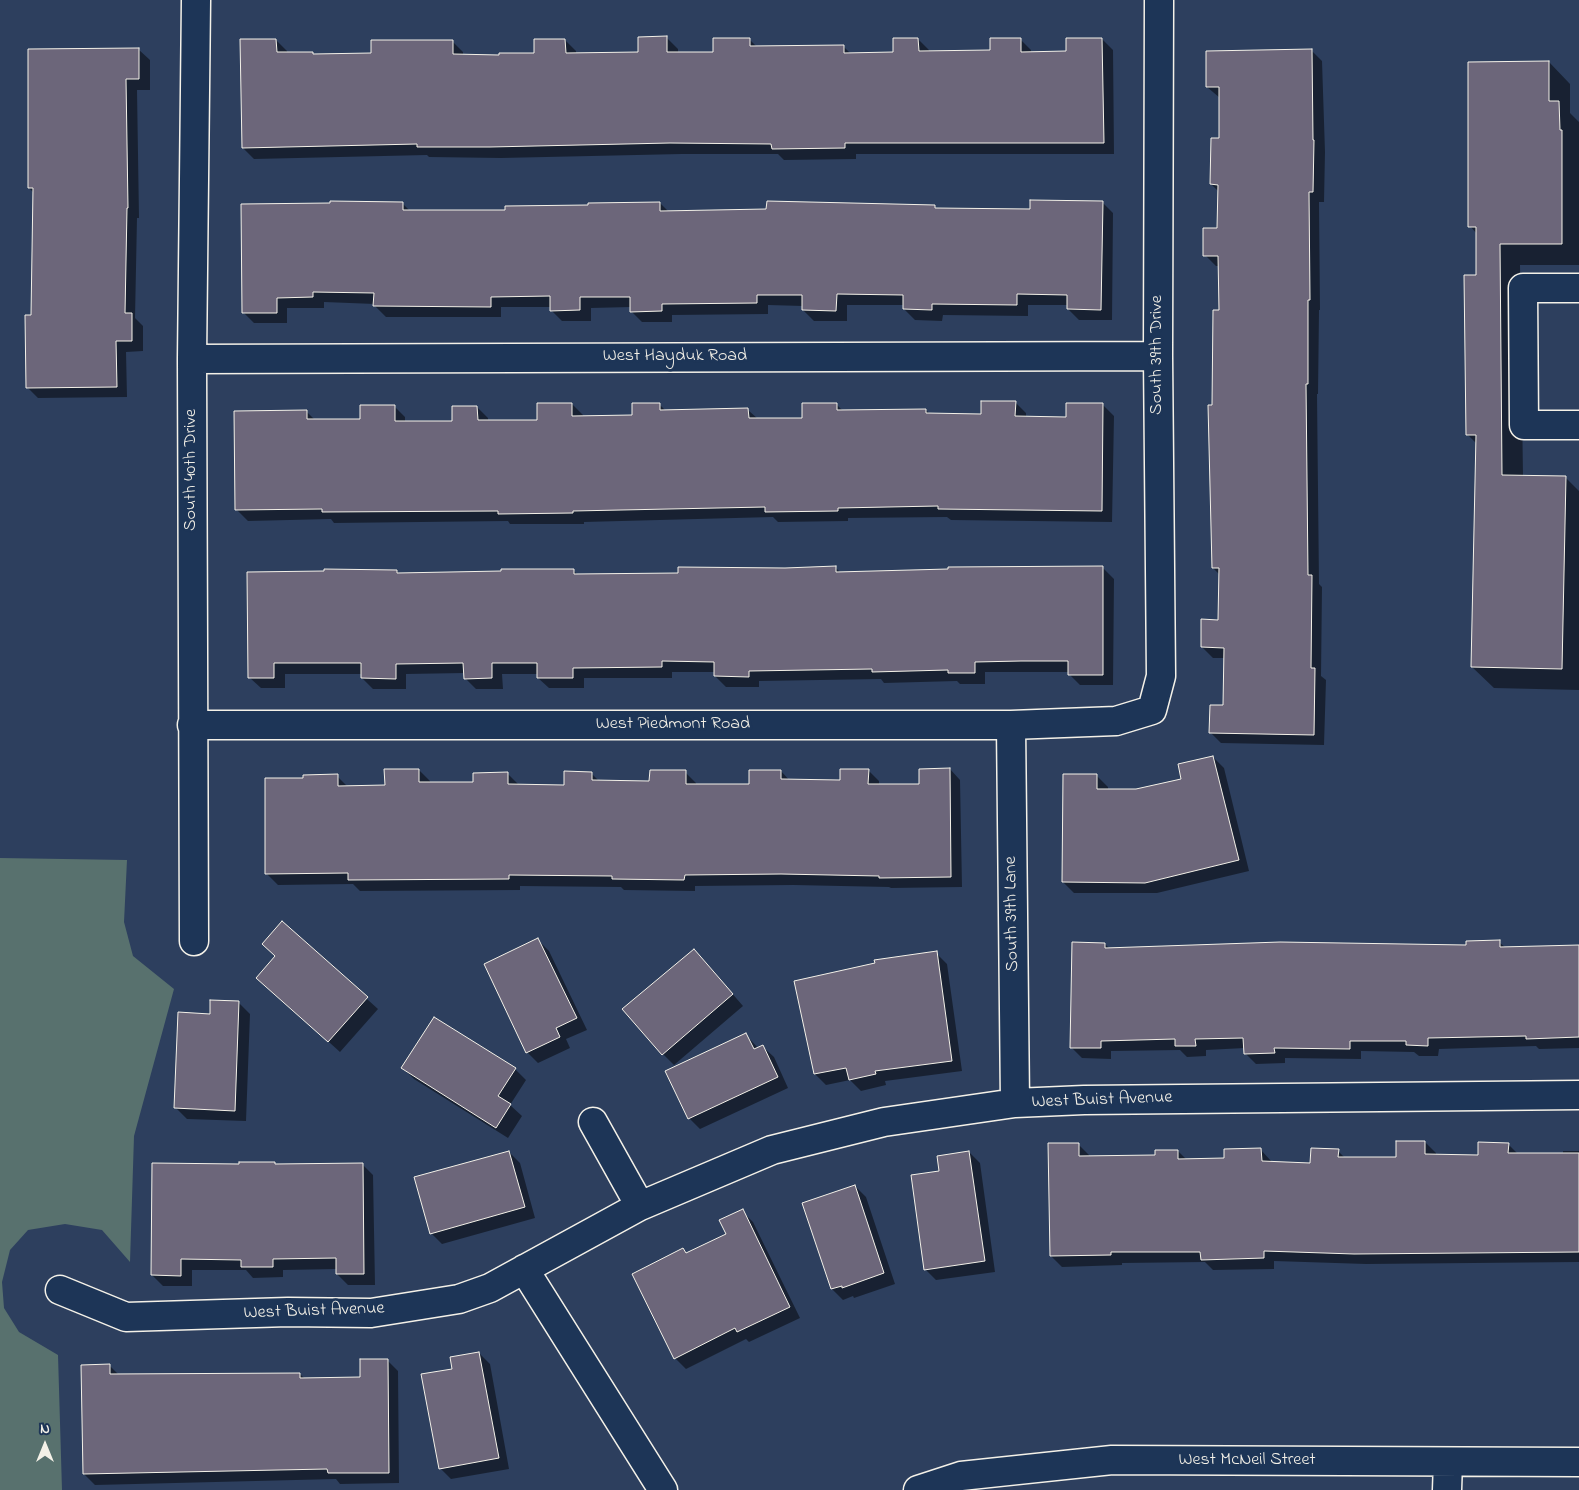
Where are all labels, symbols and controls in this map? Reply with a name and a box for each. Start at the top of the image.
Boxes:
street label: South 39th Drive [1147,295,1169,415]
street label: West Hayduk Road [603,346,747,368]
street label: South 40th Drive [181,409,203,531]
street label: West Piedmont Road [596,714,750,736]
street label: South 39th Lane [1001,856,1025,972]
street label: West Buist Avenue [1031,1088,1173,1114]
street label: West Buist Avenue [243,1299,385,1325]
text: N [40,1419,50,1440]
north arrow [20,1420,70,1470]
street label: West McNeil Street [1179,1450,1315,1472]

